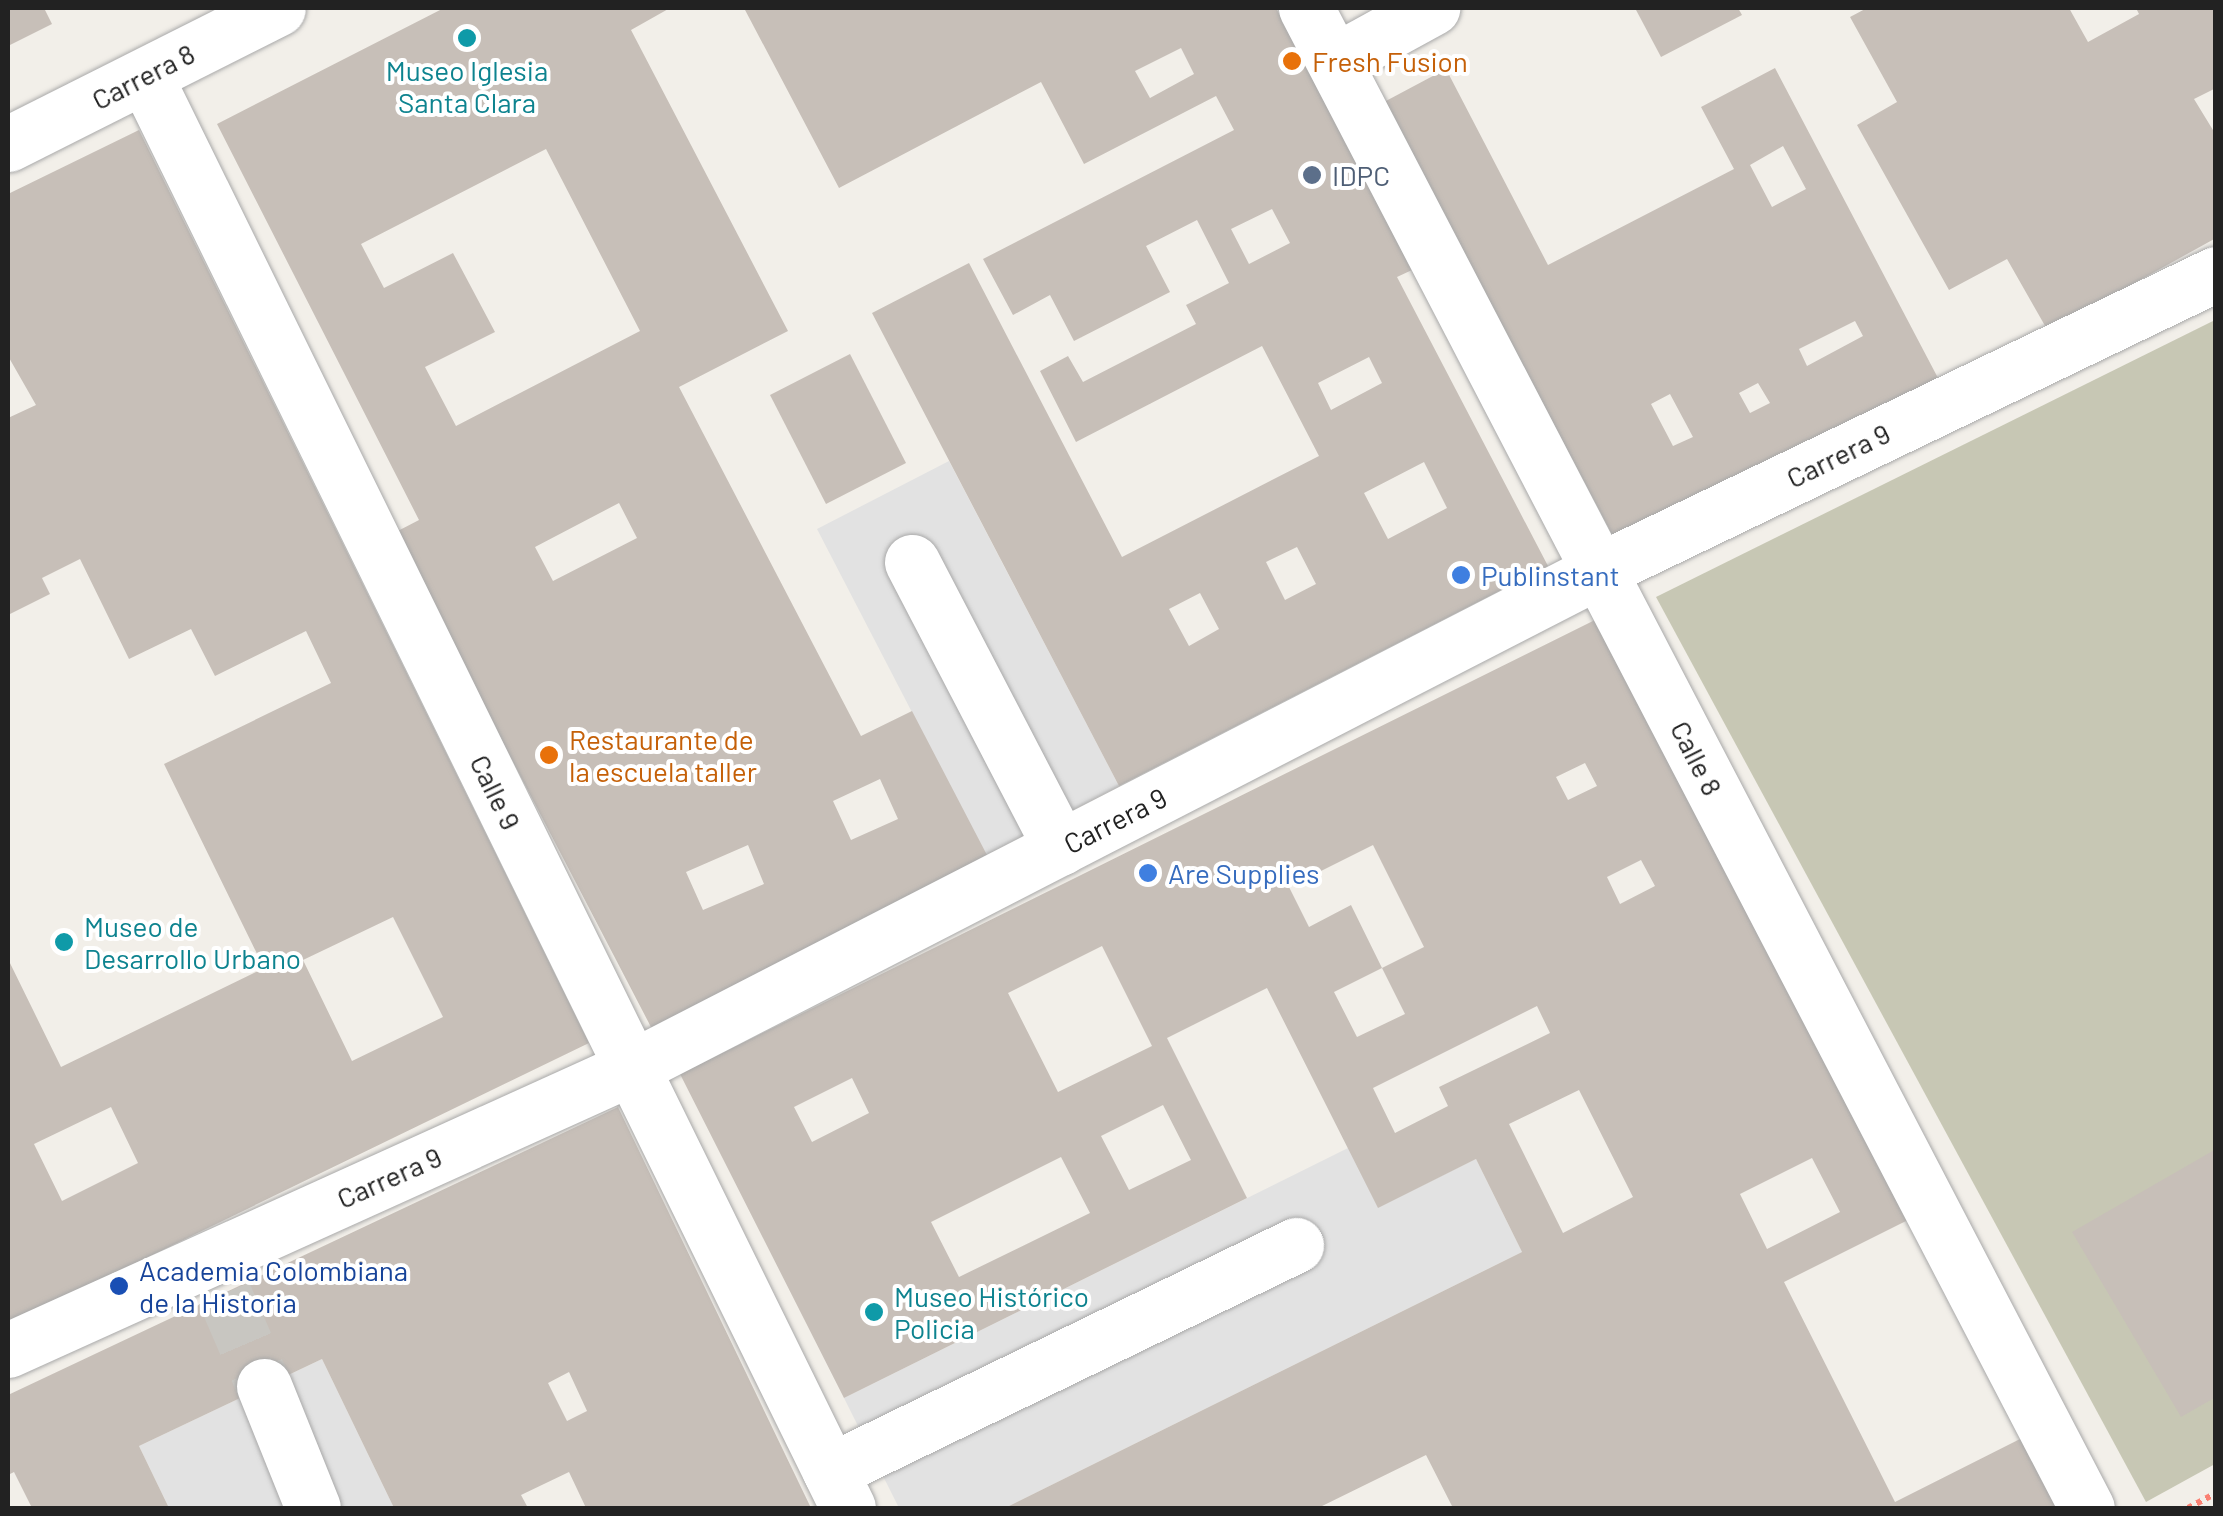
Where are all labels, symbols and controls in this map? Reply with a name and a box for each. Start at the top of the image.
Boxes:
marker: Museo Iglesia Santa Clara [456,27,478,49]
street label: Carrera 8 [86,36,200,116]
place label: Fresh Fusion [1312,44,1468,78]
marker: Fresh Fusion [1281,50,1303,72]
place label: Museo Iglesia Santa Clara [386,53,548,119]
place label: IDPC [1332,158,1390,192]
marker: IDPC [1301,164,1323,186]
street label: Carrera 9 [1781,416,1895,494]
place label: Publinstant [1481,558,1620,592]
marker: Publinstant [1450,564,1472,586]
street label: Calle 8 [1664,715,1730,801]
place label: Restaurante de la escuela taller [569,722,757,788]
marker: Restaurante de la escuela taller [538,744,560,766]
street label: Calle 9 [464,749,528,835]
street label: Carrera 9 [1058,780,1172,860]
place label: Are Supplies [1168,856,1320,890]
marker: Are Supplies [1137,862,1159,884]
place label: Museo de Desarrollo Urbano [84,909,301,975]
marker: Museo de Desarrollo Urbano [53,931,75,953]
street label: Carrera 9 [332,1139,446,1215]
place label: Academia Colombiana de la Historia [139,1253,408,1319]
marker: Academia Colombiana de la Historia [108,1275,130,1297]
place label: Museo Histórico Policia [894,1279,1089,1345]
marker: Museo Histórico Policia [863,1301,885,1323]

